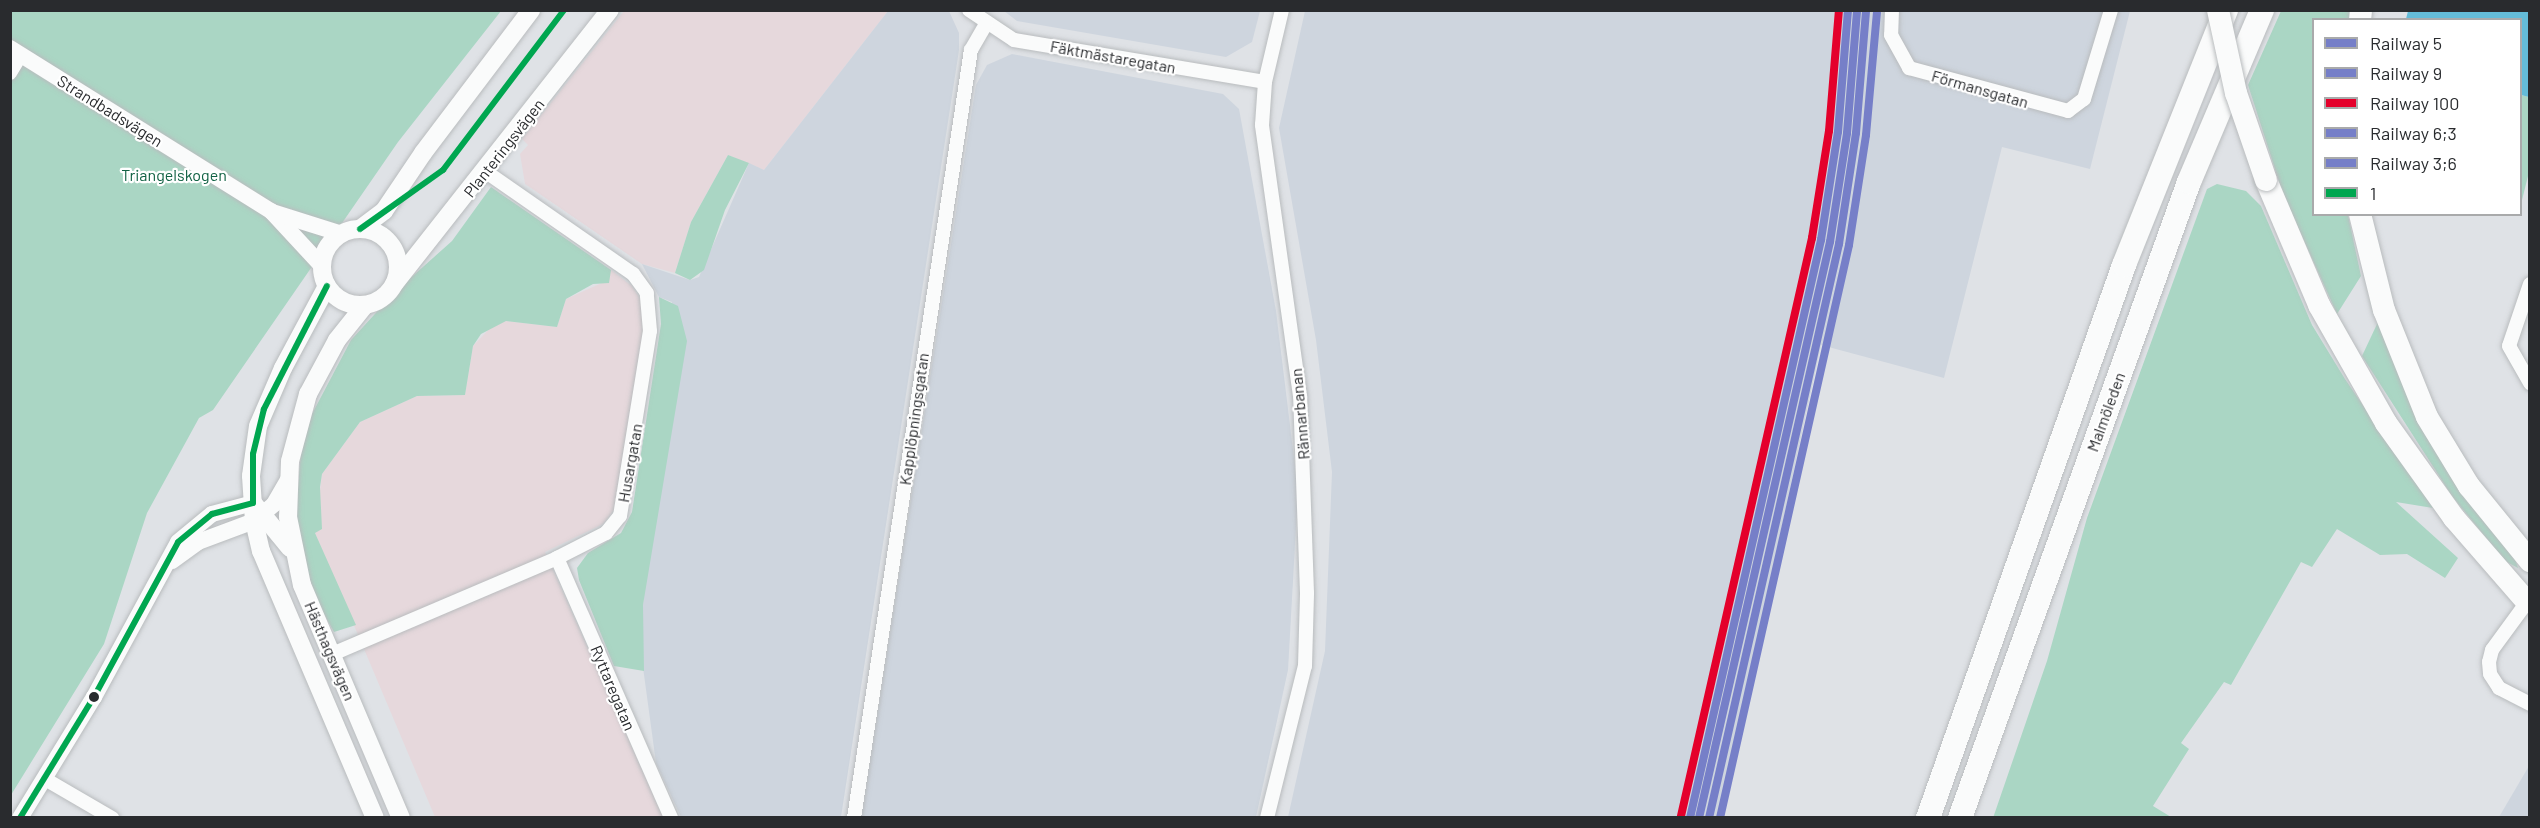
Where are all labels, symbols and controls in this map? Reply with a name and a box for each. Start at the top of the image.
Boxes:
legend [2312,18,2522,216]
text: Railway 5 [2370,32,2442,54]
street label: Fäktmästaregatan [1049,37,1177,77]
text: Railway 9 [2370,62,2442,84]
street label: Förmansgatan [1929,66,2031,112]
street label: Strandbadsvägen [54,71,166,151]
text: Railway 100 [2370,92,2459,114]
street label: Planteringsvägen [460,95,548,201]
text: Railway 6;3 [2370,122,2457,144]
text: Railway 3;6 [2370,152,2457,174]
park label: Triangelskogen [121,165,227,185]
text: 1 [2370,182,2376,204]
street label: Kapplöpningsgatan [895,352,933,486]
street label: Rännarbanan [1286,368,1314,460]
street label: Malmöleden [2083,370,2129,454]
street label: Husargatan [614,422,646,504]
street label: Hästhagsvägen [300,599,360,703]
street label: Ryttaregatan [586,643,640,733]
unlabelled marker [88,691,100,703]

